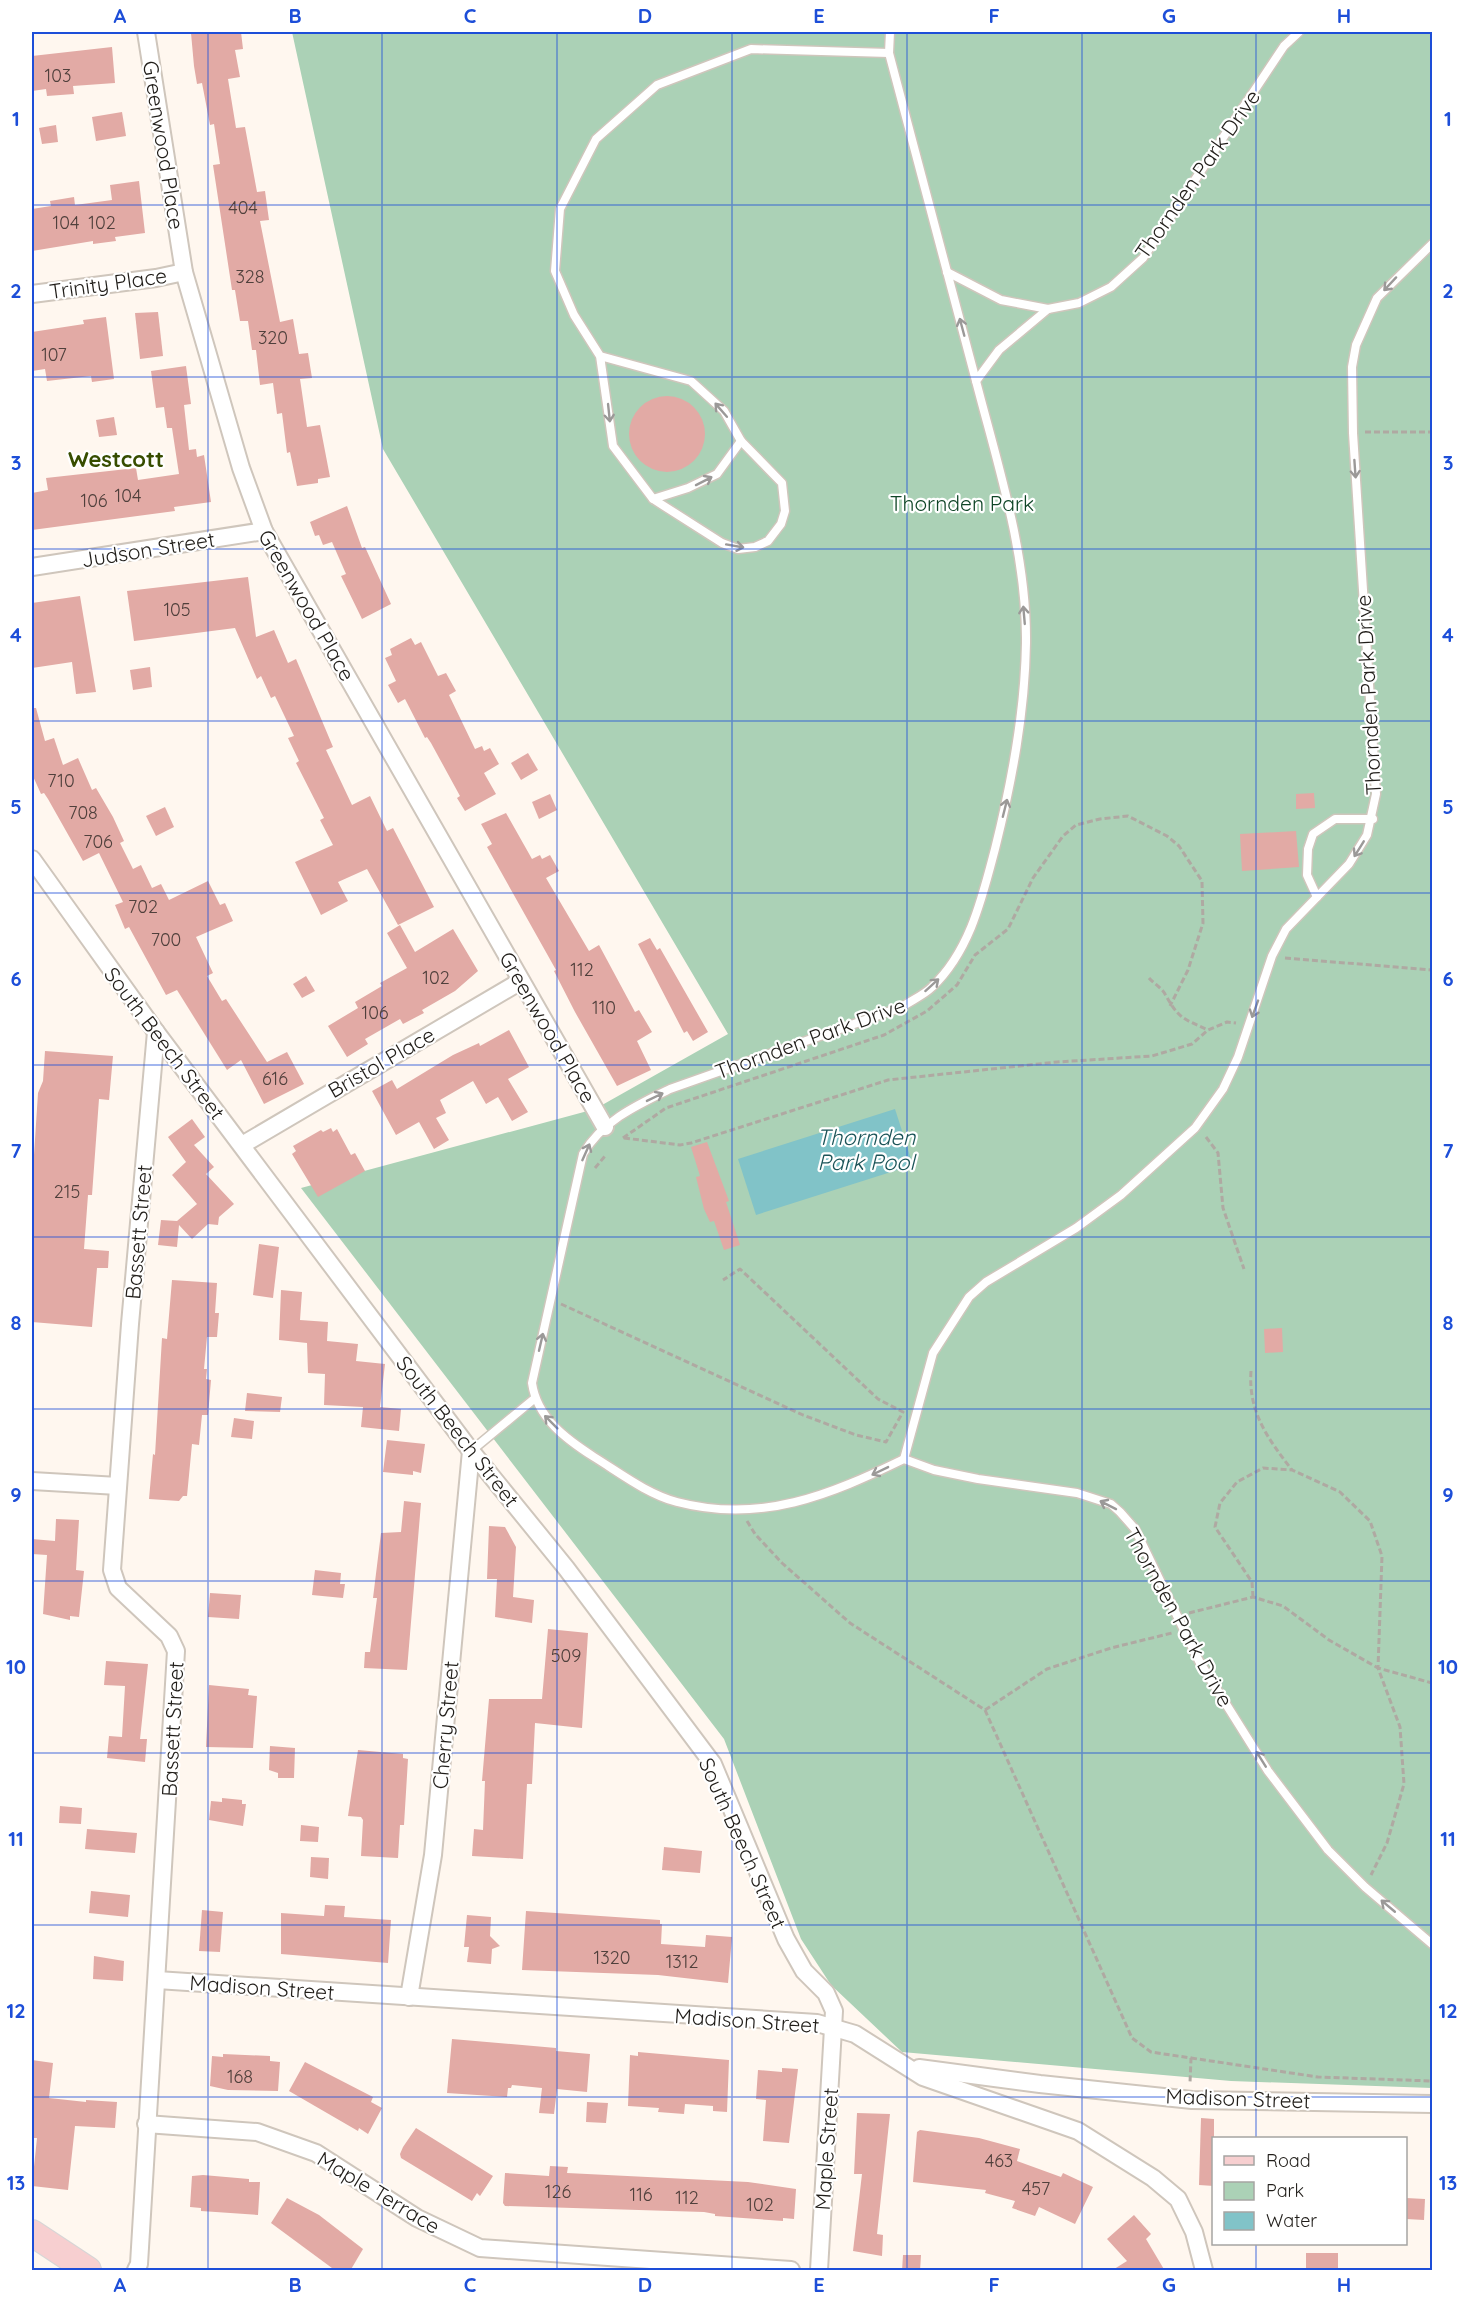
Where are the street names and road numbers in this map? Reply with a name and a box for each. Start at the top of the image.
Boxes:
street label: Greenwood Place [138,59,190,231]
street label: Thornden Park Drive [1129,84,1265,264]
street label: Trinity Place [48,262,168,304]
street label: Greenwood Place [253,525,361,685]
street label: Judson Street [80,526,216,572]
street label: Thornden Park Drive [1350,594,1386,796]
street label: Greenwood Place [494,947,602,1107]
street label: South Beech Street [99,961,231,1125]
street label: Thornden Park Drive [711,991,909,1085]
street label: Bristol Place [323,1021,439,1103]
street label: Bassett Street [119,1163,157,1301]
street label: South Beech Street [391,1350,525,1512]
street label: Thornden Park Drive [1119,1523,1239,1711]
street label: Cherry Street [426,1660,464,1790]
street label: Bassett Street [155,1661,189,1797]
street label: South Beech Street [694,1753,792,1933]
street label: Madison Street [189,1969,335,2005]
street label: Madison Street [674,2002,820,2038]
street label: Madison Street [1165,2082,1311,2114]
street label: Maple Street [809,2087,843,2211]
street label: Maple Terrace [313,2145,445,2239]

